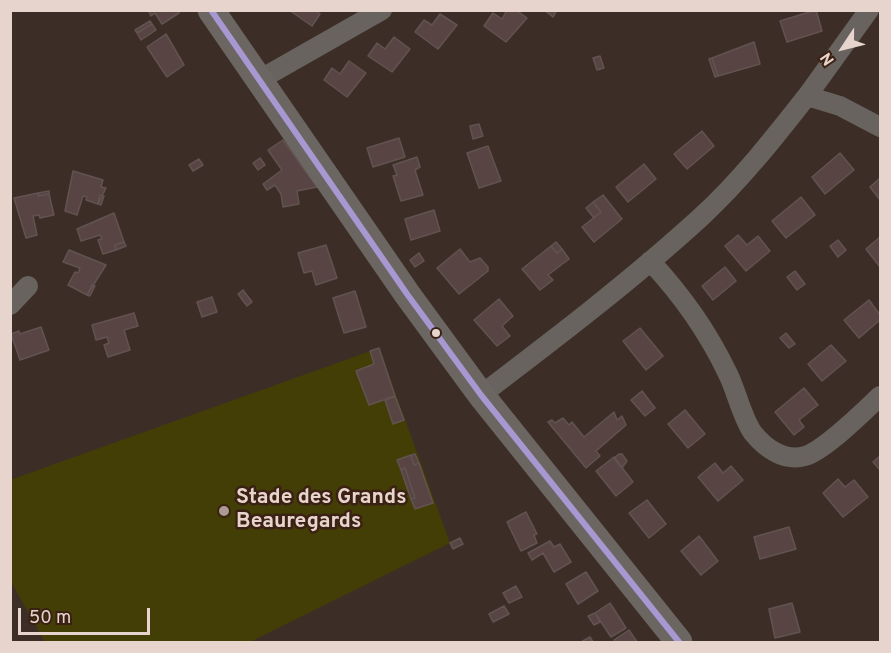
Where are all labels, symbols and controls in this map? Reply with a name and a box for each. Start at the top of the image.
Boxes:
north arrow [813,18,873,78]
text: N [817,48,840,69]
unlabelled marker [430,327,442,339]
place label: Stade des Grands Beauregards [236,486,407,536]
marker: Stade des Grands Beauregards [217,504,231,518]
scale bar [21,596,153,634]
text: 50 m [29,607,71,630]

